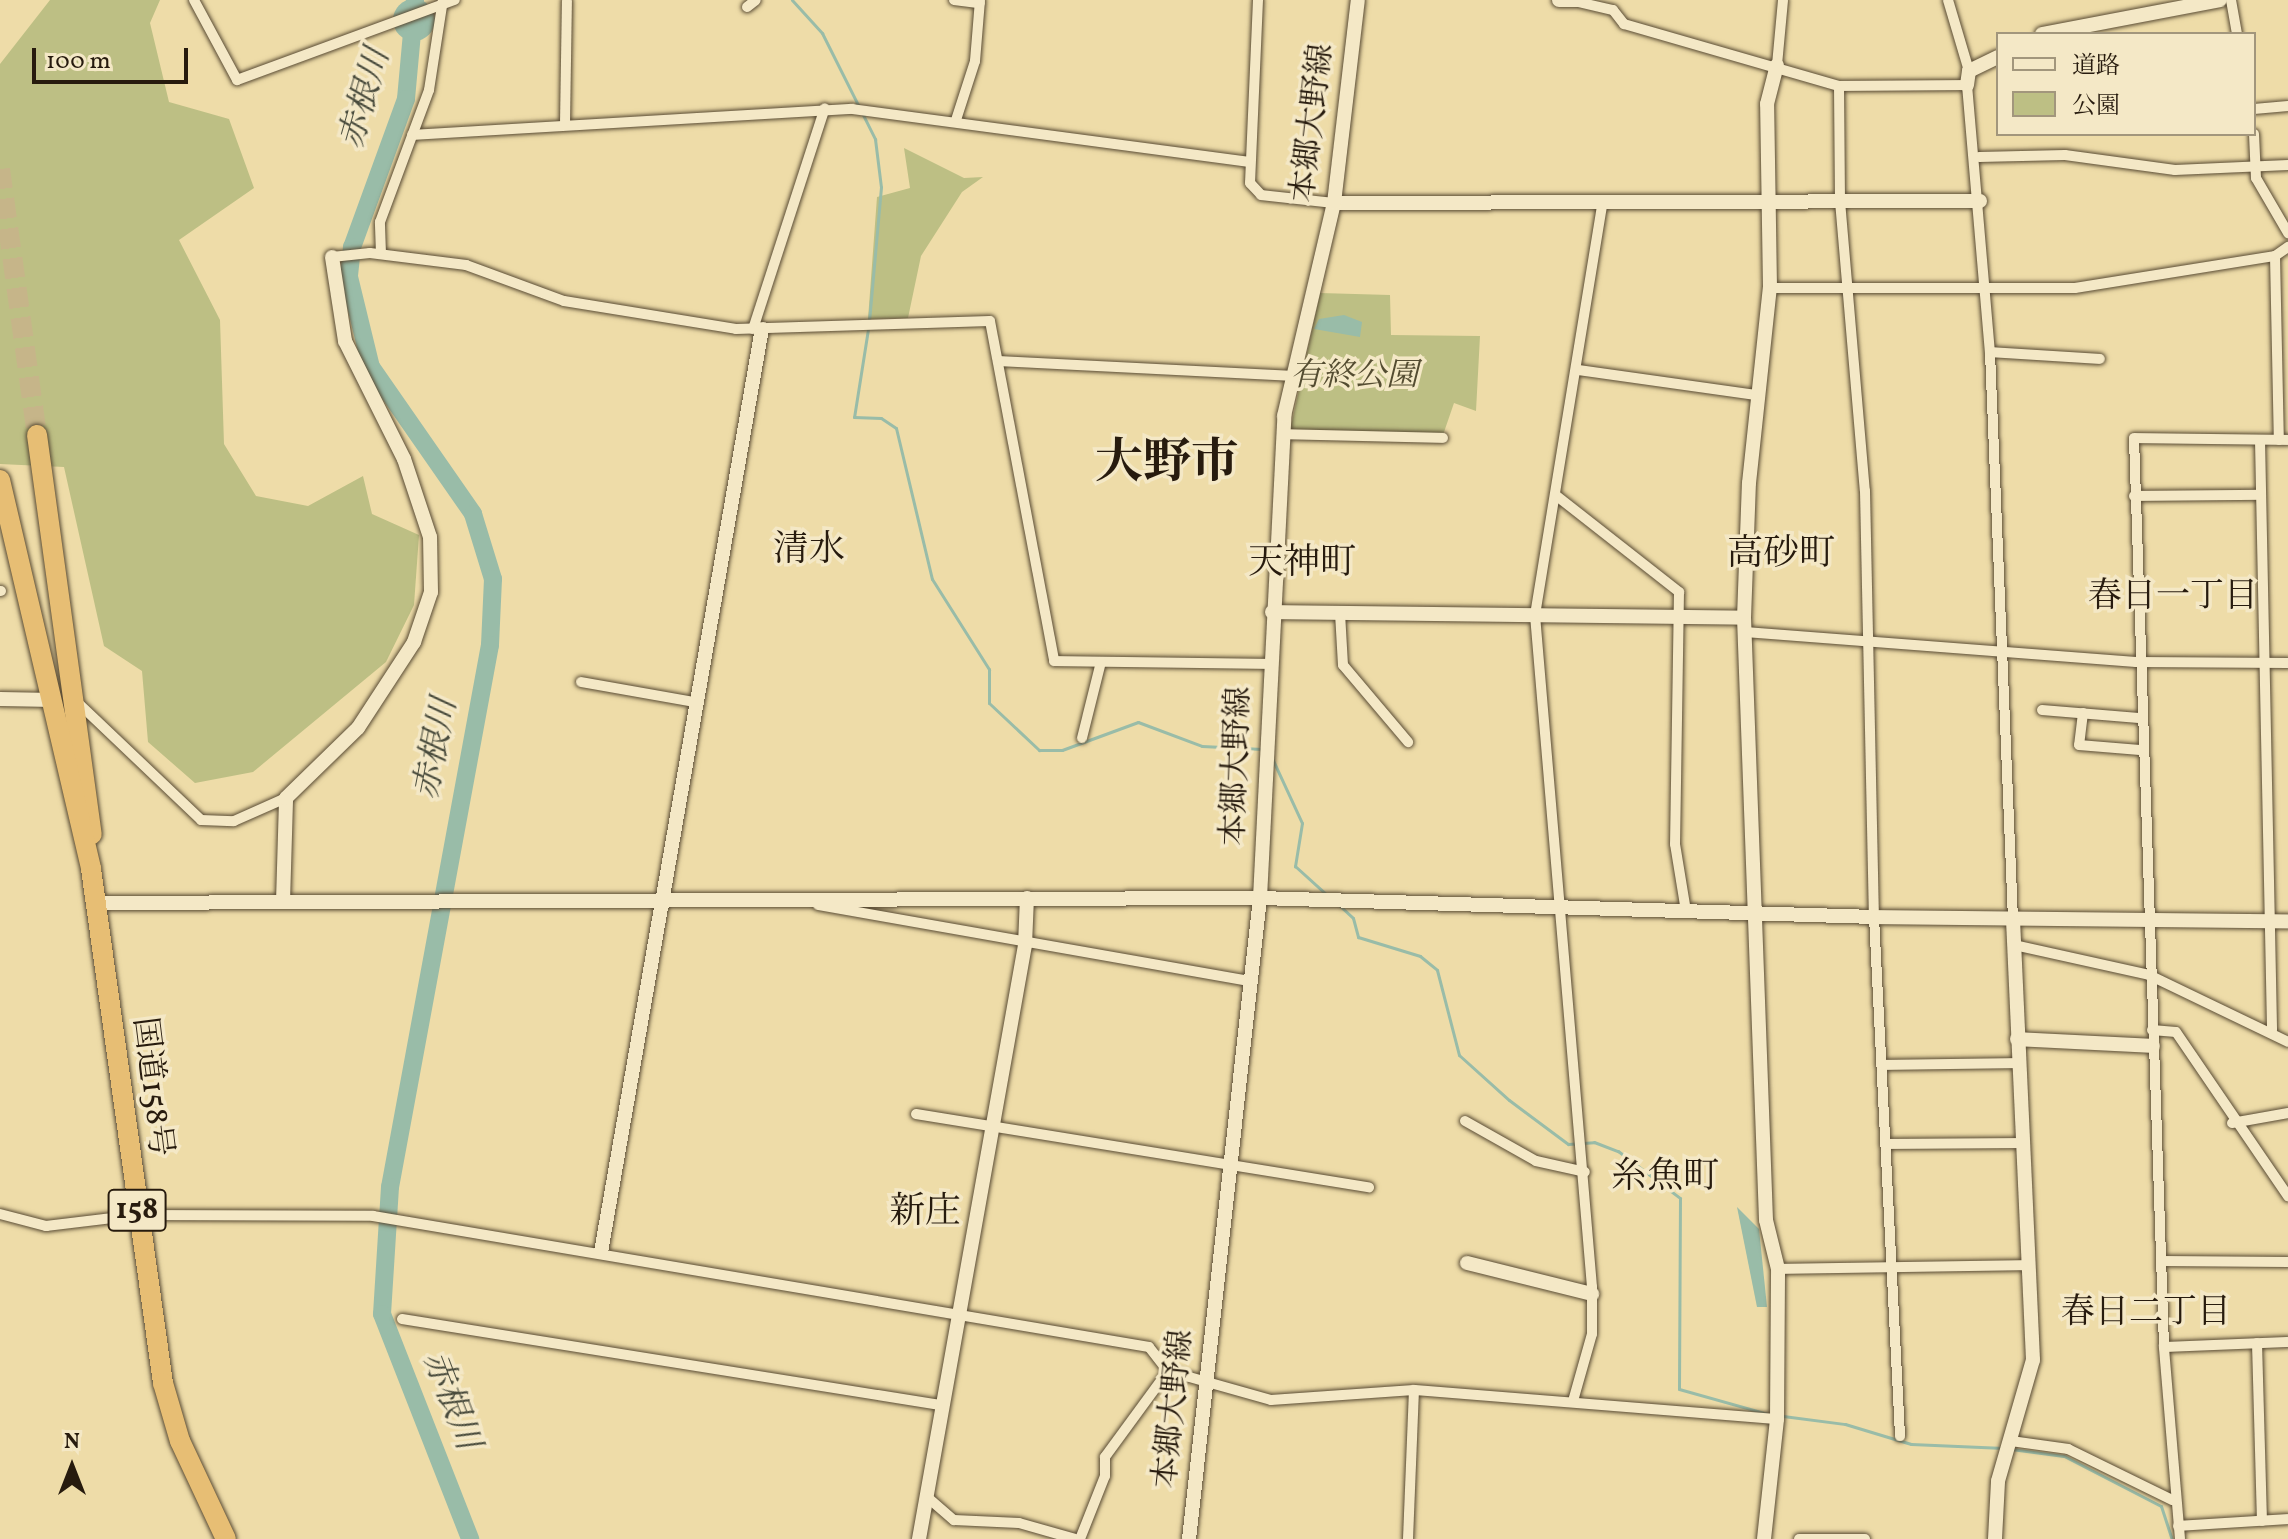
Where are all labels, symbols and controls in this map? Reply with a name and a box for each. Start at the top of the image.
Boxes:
scale bar [36,32,192,82]
legend [1996,32,2256,136]
street label: 本郷大野線 [1285,41,1343,205]
water label: 赤根川 [332,44,400,154]
text: 100 m [46,45,111,79]
text: 道路 [2072,50,2120,84]
text: 公園 [2072,90,2120,124]
park label: 有終公園 [1290,358,1418,396]
district label: 大野市 [1095,436,1239,494]
district label: 清水 [773,530,845,574]
district label: 高砂町 [1727,534,1835,578]
district label: 天神町 [1248,543,1356,587]
district label: 春日一丁目 [2088,578,2258,618]
street label: 本郷大野線 [1216,685,1260,847]
water label: 赤根川 [407,695,467,803]
street label: 国道158号 [123,1015,179,1159]
district label: 糸魚町 [1611,1157,1719,1201]
road number: 158 [107,1184,167,1236]
district label: 新庄 [889,1192,961,1236]
district label: 春日二丁目 [2061,1294,2231,1334]
street label: 本郷大野線 [1148,1327,1202,1491]
water label: 赤根川 [413,1346,487,1456]
north arrow [32,1427,112,1507]
text: N [64,1427,80,1458]

